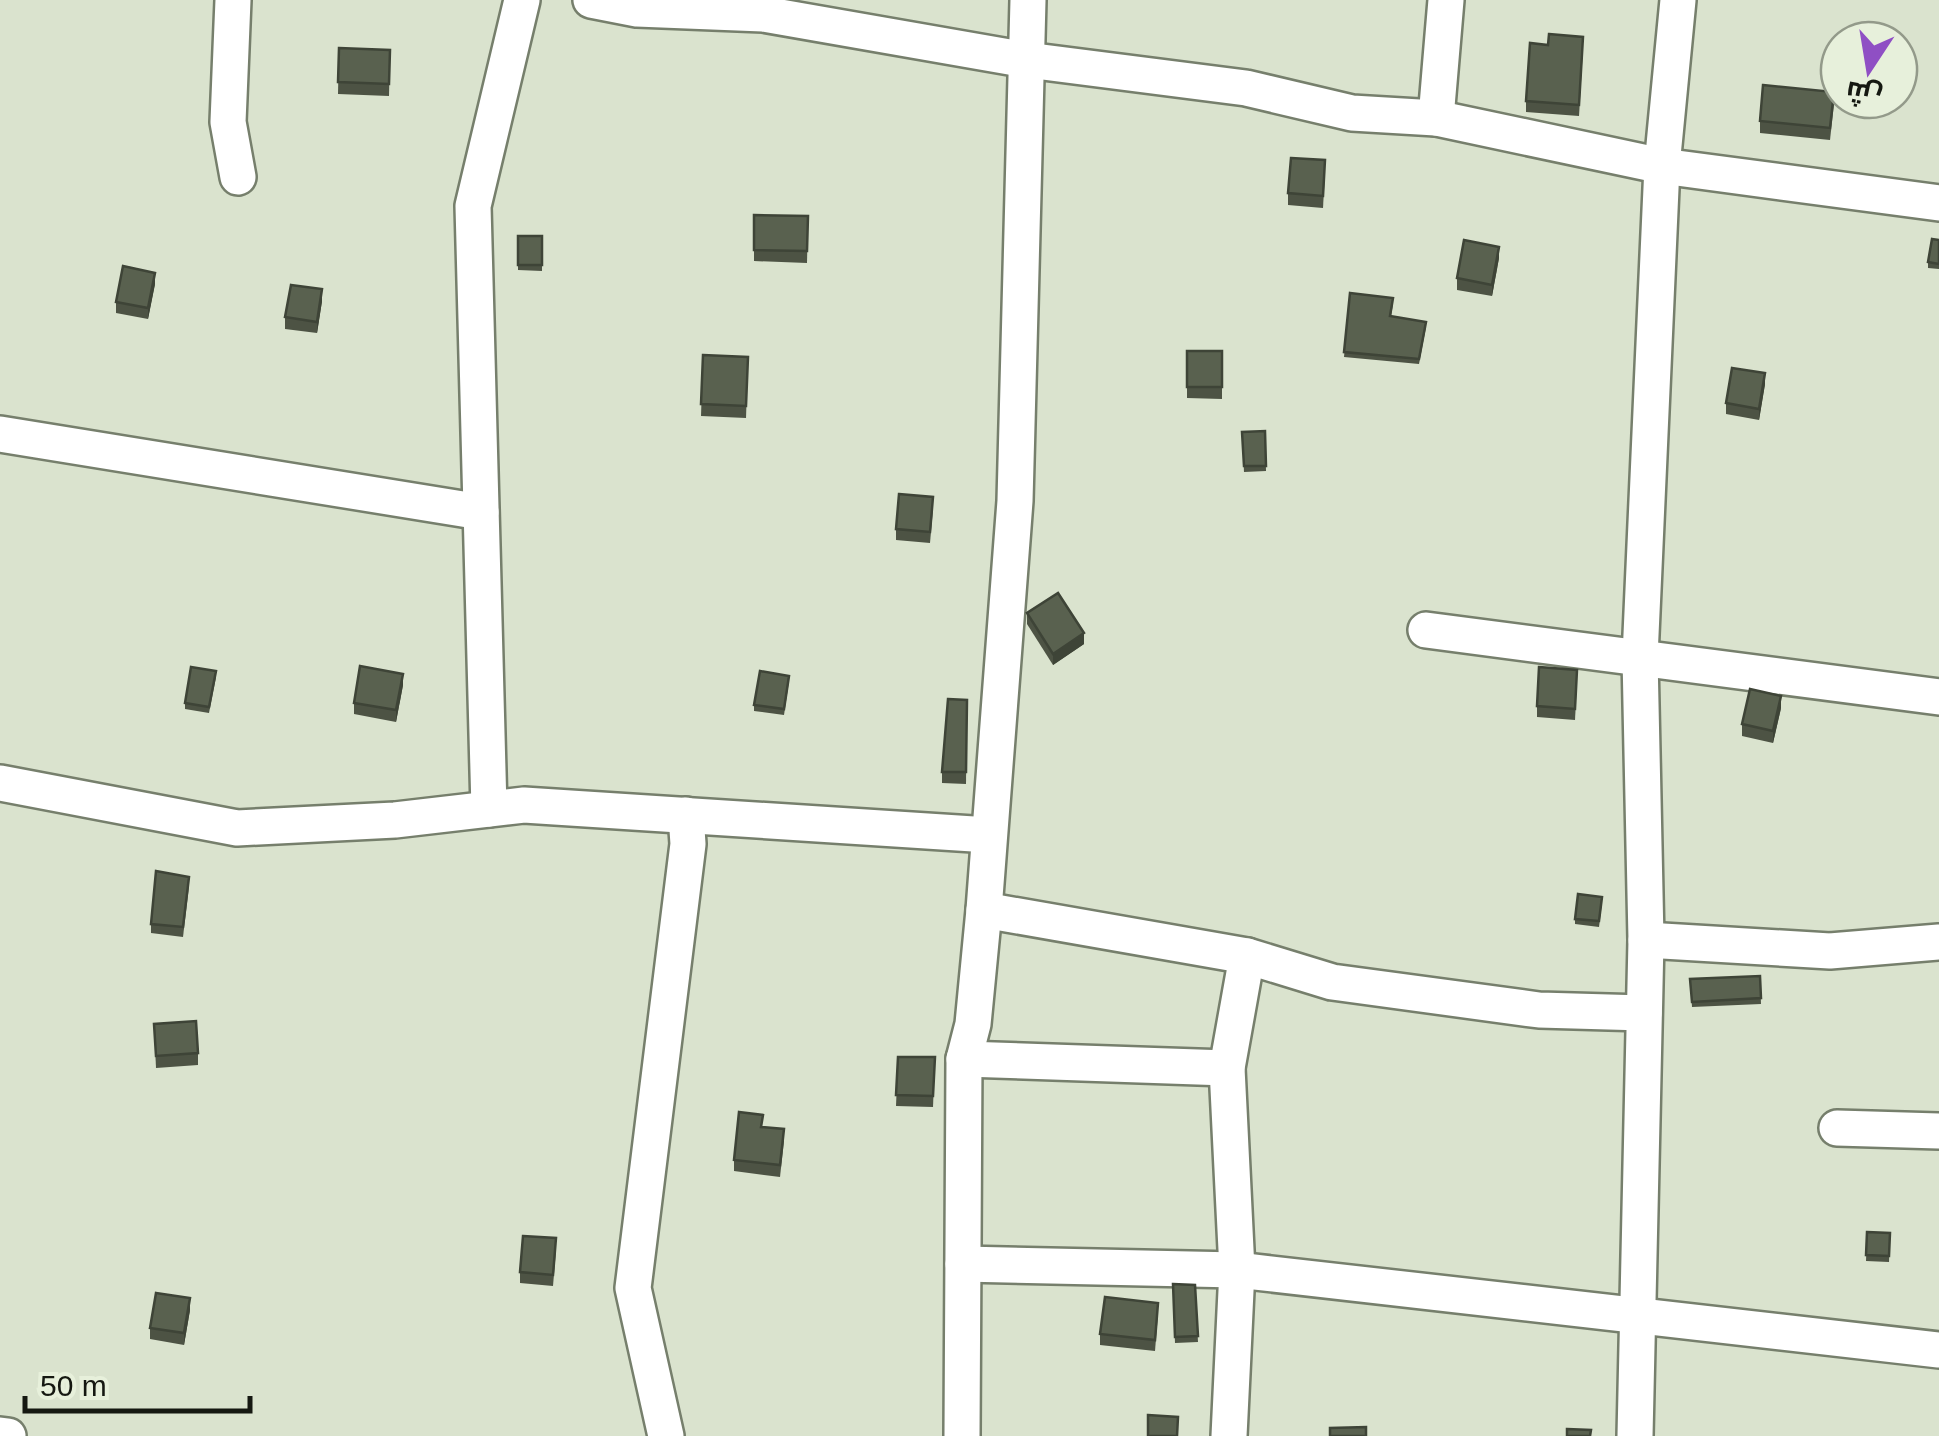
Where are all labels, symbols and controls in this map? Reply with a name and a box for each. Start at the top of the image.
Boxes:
north arrow [1819,20,1919,120]
text: ش [1843,74,1885,113]
scale bar [25,1351,250,1413]
text: 50 m [40,1369,107,1402]

